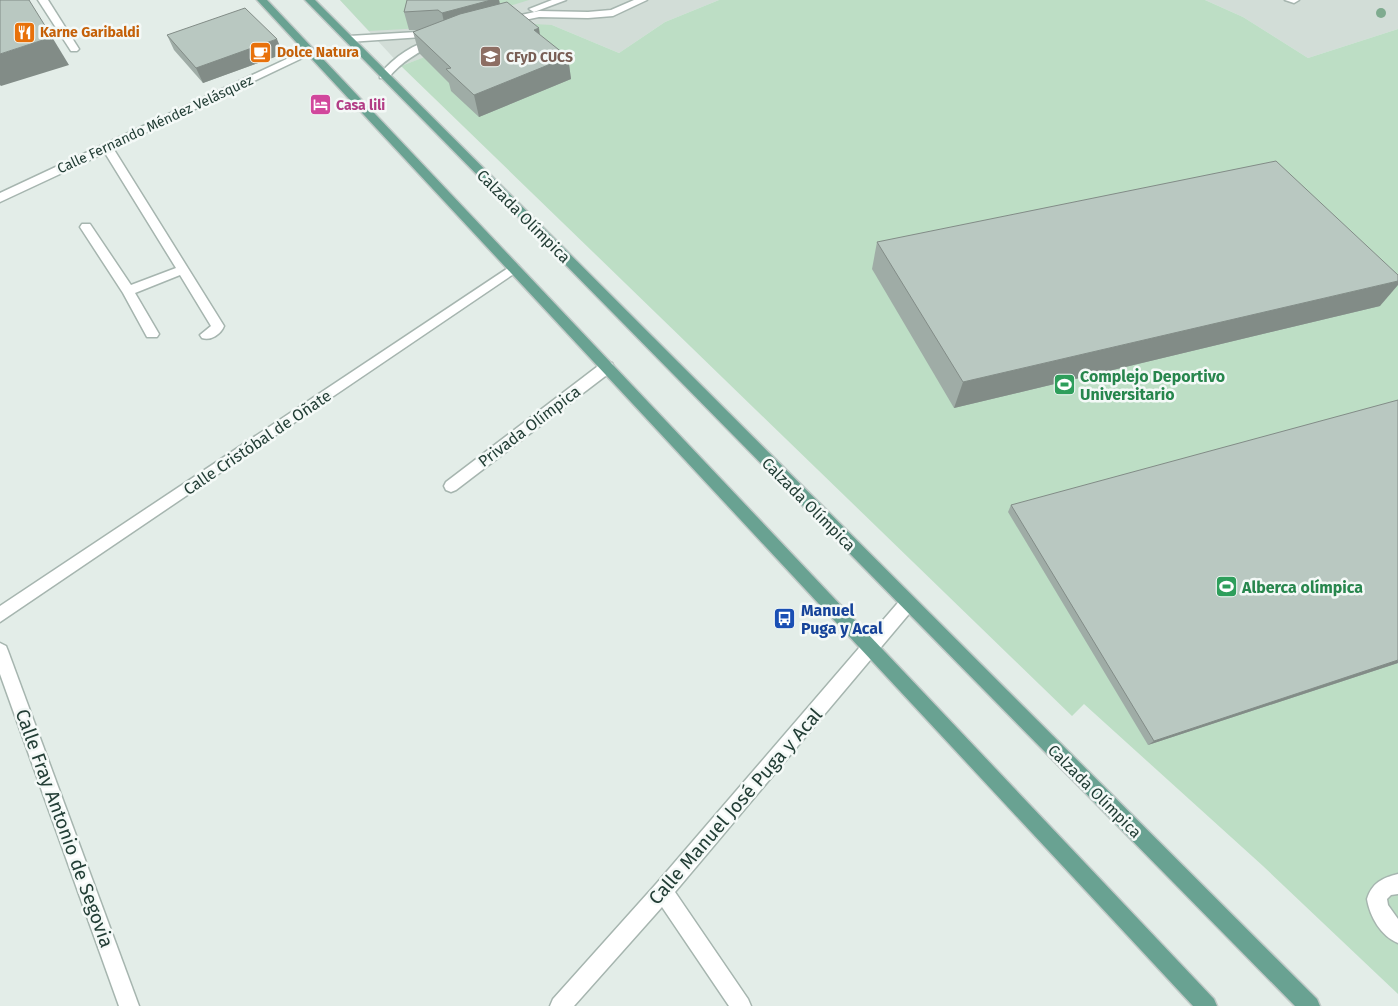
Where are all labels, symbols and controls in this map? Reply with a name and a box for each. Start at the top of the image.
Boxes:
restaurant icon: Karne Garibaldi [12,20,36,44]
place label: Karne Garibaldi [40,24,140,41]
cafe icon: Dolce Natura [249,40,273,64]
place label: Dolce Natura [277,44,359,61]
school or university icon: CFyD CUCS [478,45,502,69]
place label: CFyD CUCS [506,49,573,66]
street label: Calle Fernando Méndez Velásquez [55,72,256,177]
hotel icon: Casa lili [308,93,332,117]
place label: Casa lili [336,97,385,114]
street label: Calzada Olímpica [473,166,574,267]
place label: Complejo Deportivo Universitario [1080,367,1225,404]
sports icon: Complejo Deportivo Universitario [1052,373,1076,397]
street label: Privada Olímpica [475,382,584,471]
street label: Calle Cristóbal de Oñate [180,386,335,499]
street label: Calzada Olímpica [758,454,859,555]
sports icon: Alberca olímpica [1214,575,1238,599]
place label: Alberca olímpica [1241,578,1363,597]
place label: Manuel Puga y Acal [801,601,883,638]
bus stop icon: Manuel Puga y Acal [773,607,797,631]
street label: Calle Manuel José Puga y Acal [644,703,827,909]
street label: Calle Fray Antonio de Segovia [11,706,118,951]
street label: Calzada Olímpica [1044,741,1145,842]

